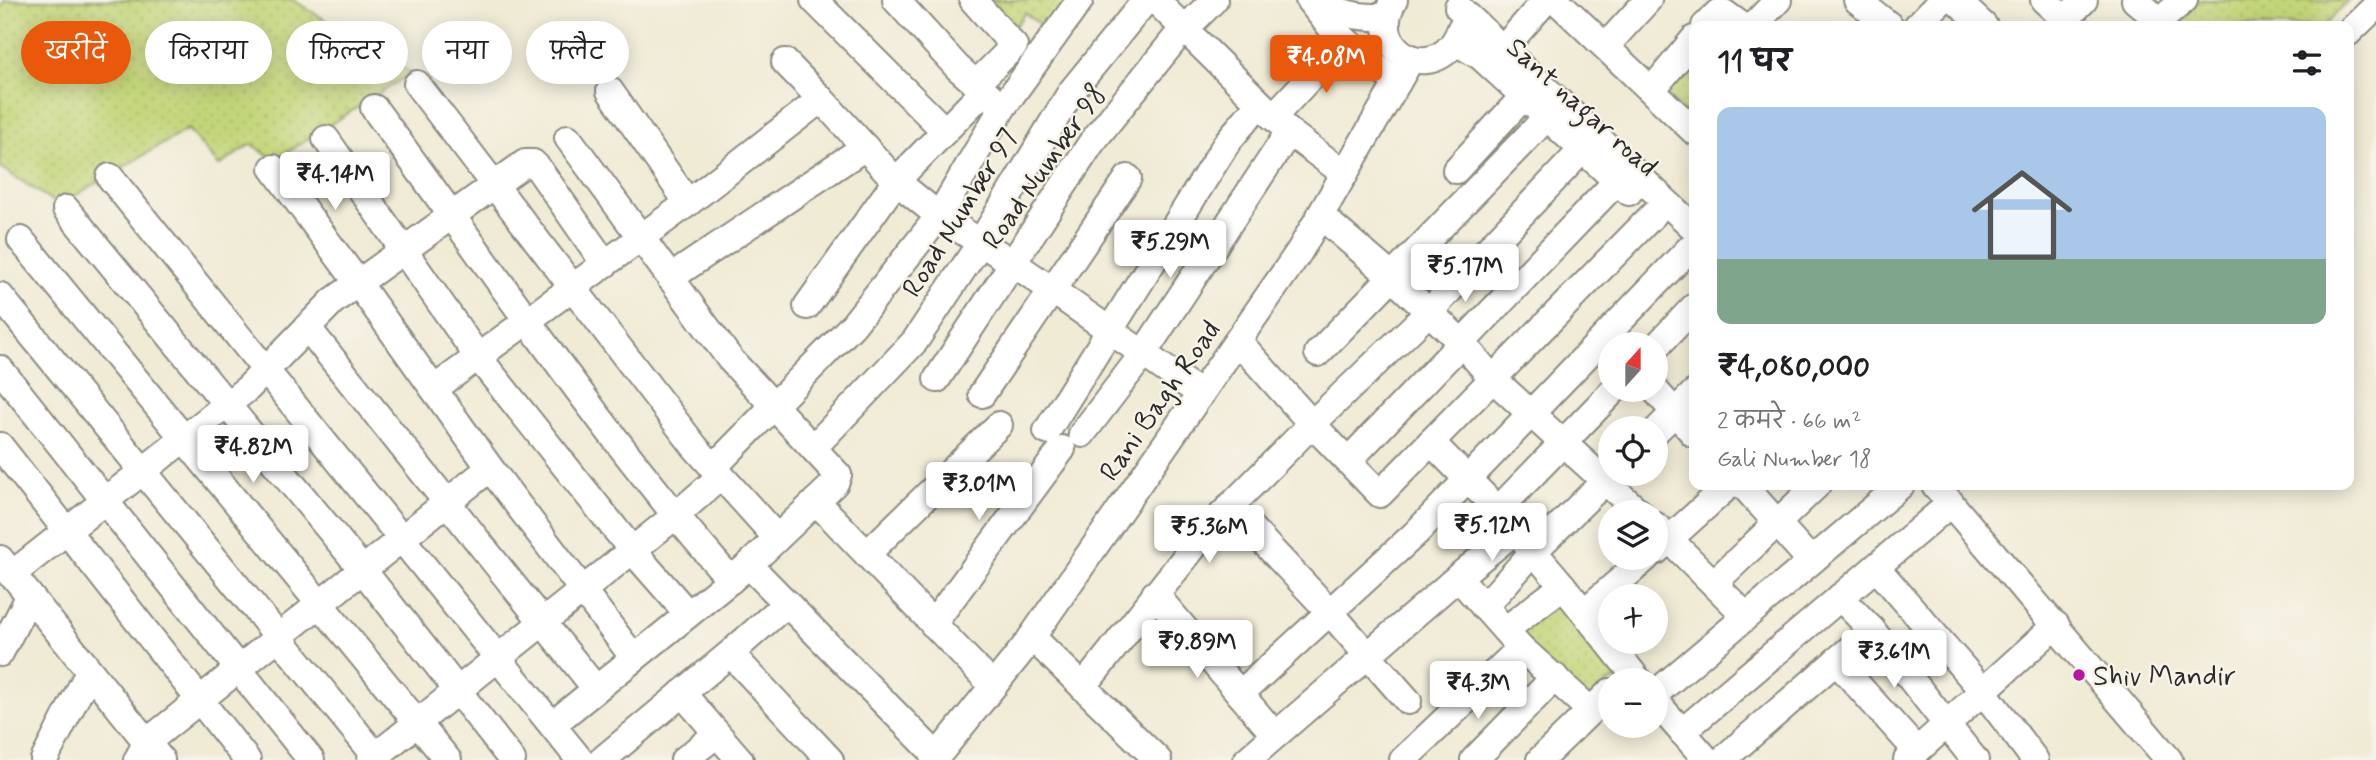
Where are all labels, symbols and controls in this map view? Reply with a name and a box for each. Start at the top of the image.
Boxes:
chip: खरीदें [21,21,131,84]
chip: किराया [145,21,272,84]
chip: फ़िल्टर [286,21,408,84]
chip: नया [422,21,512,84]
chip: फ़्लैट [526,21,629,84]
street label: Sant nagar road [1496,30,1665,188]
pin: ₹4.08M [1269,36,1383,95]
text: ₹4.08M [1286,43,1366,73]
text: 11 घर [1717,43,1791,82]
icon: filters [2288,44,2326,82]
street label: Road Number 98 [974,77,1116,257]
street label: Road Number 97 [894,122,1028,305]
pin: ₹4.14M [278,152,392,212]
icon: home [1959,152,2085,278]
text: ₹4.14M [296,160,374,190]
pin: ₹5.29M [1113,220,1227,280]
text: ₹5.29M [1130,228,1210,258]
pin: ₹5.17M [1408,244,1522,304]
text: ₹5.17M [1427,252,1503,282]
street label: Rani Bagh Road [1092,314,1230,489]
north arrow [1598,332,1668,402]
map controls [1598,332,1668,738]
text: ₹4,080,000 [1717,348,1870,387]
text: 2 कमरे · 66 m² [1717,407,1862,437]
button: locate [1598,416,1668,486]
pin: ₹4.82M [196,426,310,485]
text: ₹4.82M [213,433,293,463]
text: Gali Number 18 [1717,445,1872,475]
pin: ₹3.01M [922,462,1036,522]
text: ₹3.01M [942,470,1016,500]
button: layers [1598,500,1668,570]
pin: ₹5.12M [1435,504,1549,563]
pin: ₹5.36M [1152,505,1266,565]
text: ₹5.12M [1454,511,1530,541]
text: ₹5.36M [1170,513,1248,543]
button: + [1598,584,1668,654]
pin: ₹9.89M [1140,620,1254,680]
text: ₹9.89M [1158,628,1236,658]
pin: ₹3.61M [1837,630,1951,690]
text: ₹3.61M [1858,638,1930,668]
place label: Shiv Mandir [2093,659,2236,696]
pin: ₹4.3M [1429,662,1527,721]
marker: Shiv Mandir [2071,667,2087,683]
button: − [1598,668,1668,738]
text: ₹4.3M [1446,669,1510,699]

